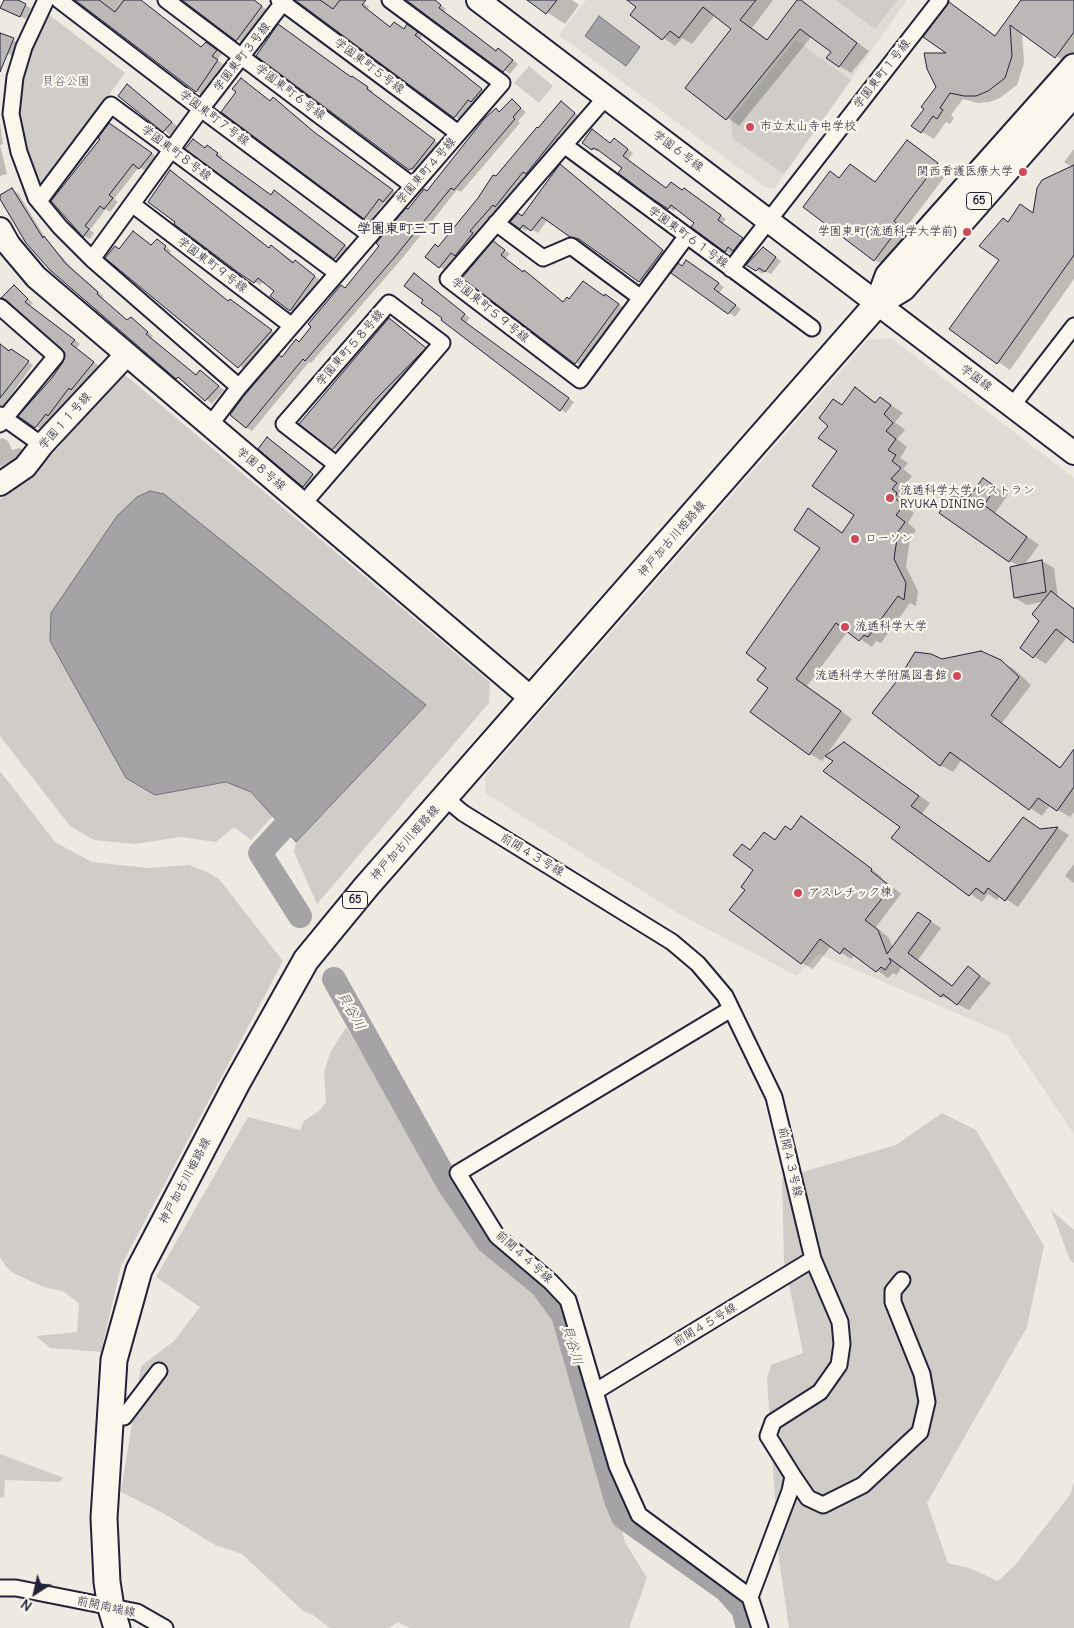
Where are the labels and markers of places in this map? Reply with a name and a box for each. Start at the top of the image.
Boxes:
place label: 市立太山寺中学校 [760,120,856,134]
marker: 市立太山寺中学校 [744,121,756,133]
place label: 関西看護医療大学 [917,165,1013,179]
marker: 関西看護医療大学 [1017,166,1029,178]
place label: 学園東町(流通科学大学前) [818,225,957,239]
marker: 学園東町(流通科学大学前) [961,226,973,238]
place label: 流通科学大学 レストラン RYUKA DINING [900,484,1035,512]
marker: 流通科学大学 レストラン RYUKA DINING [884,492,896,504]
place label: ローソン [865,532,913,546]
marker: ローソン [849,533,861,545]
place label: 流通科学大学 [855,620,927,634]
marker: 流通科学大学 [839,621,851,633]
place label: 流通科学大学附属図書館 [815,669,947,683]
marker: 流通科学大学附属図書館 [951,670,963,682]
place label: アスレチック棟 [808,886,892,900]
marker: アスレチック棟 [792,887,804,899]

